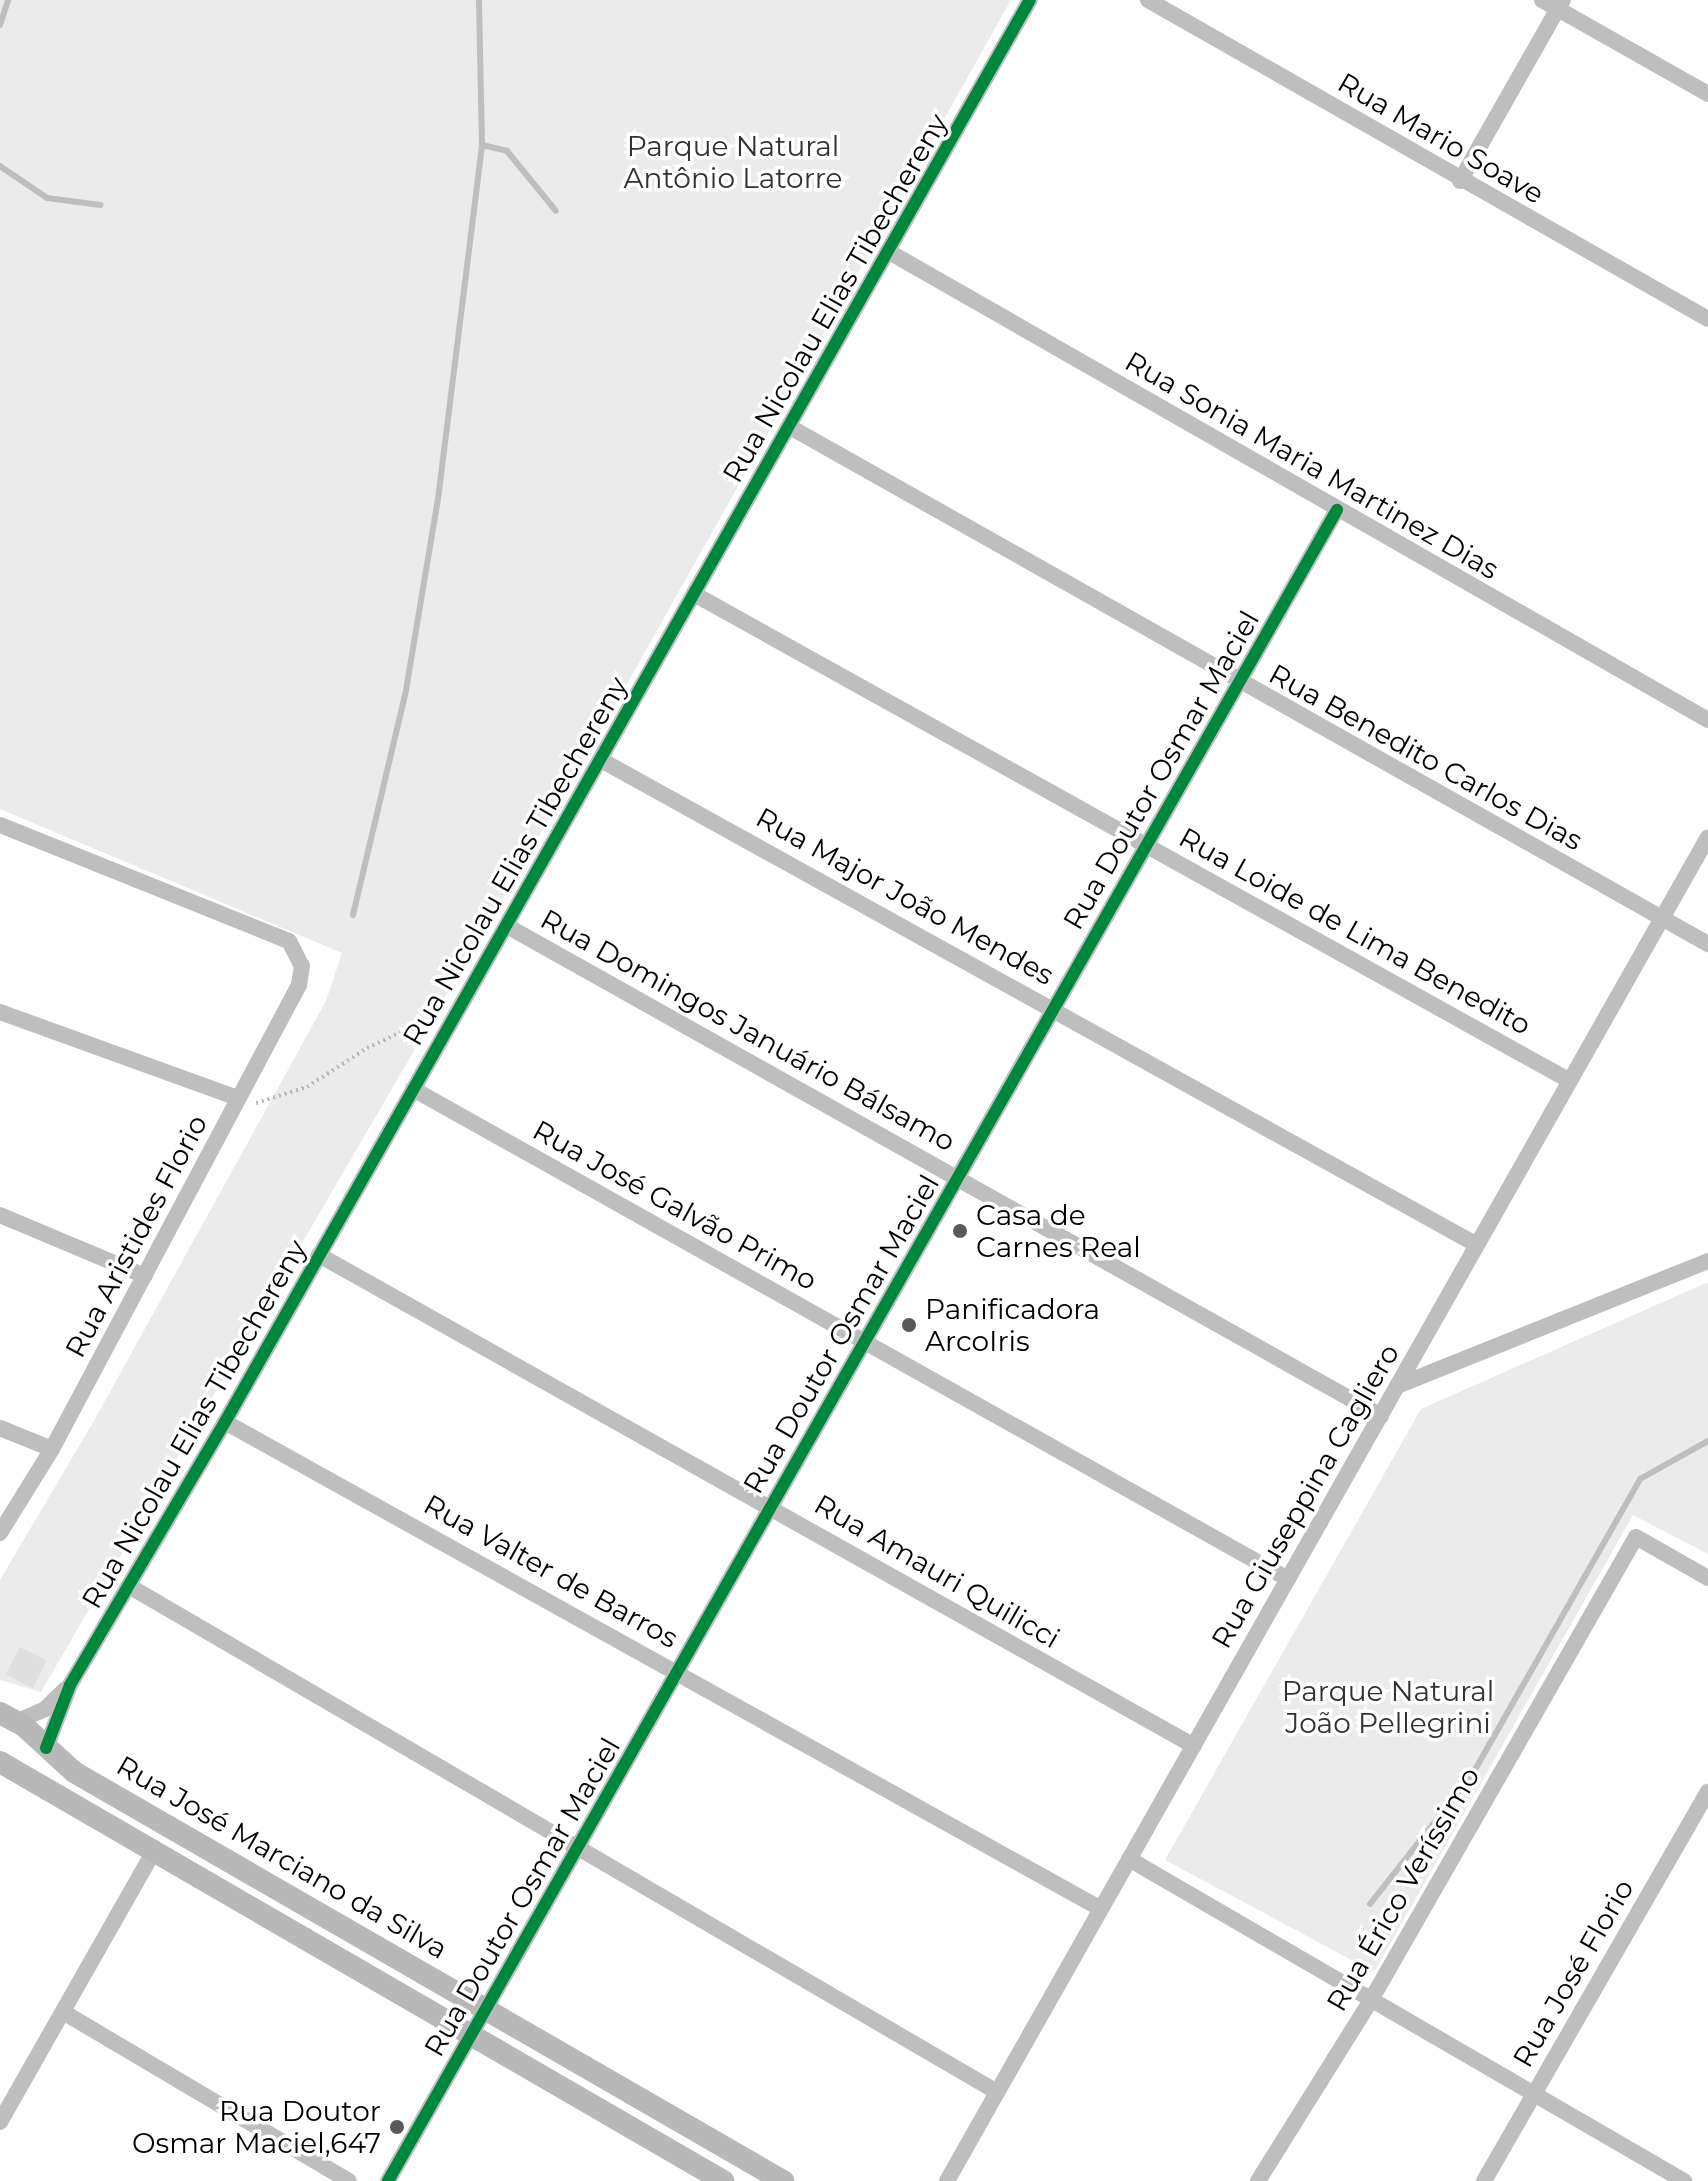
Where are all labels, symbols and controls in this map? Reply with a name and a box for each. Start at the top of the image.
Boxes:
street label: Rua Mario Soave [1332,65,1550,211]
street label: Rua Nicolau Elias Tibechereny [715,108,955,488]
park label: Parque Natural Antônio Latorre [624,129,842,195]
street label: Rua Sonia Maria Martinez Dias [1119,344,1505,586]
street label: Rua Doutor Osmar Maciel [1056,605,1266,935]
street label: Rua Benedito Carlos Dias [1264,657,1588,857]
street label: Rua Nicolau Elias Tibechereny [395,671,635,1051]
street label: Rua Major João Mendes [750,800,1060,992]
street label: Rua Loide de Lima Benedito [1173,820,1537,1042]
street label: Rua Domingos Januário Bálsamo [535,902,961,1158]
street label: Rua Aristides Florio [58,1109,214,1363]
street label: Rua José Galvão Primo [527,1113,823,1297]
street label: Rua Doutor Osmar Maciel [736,1169,946,1499]
place label: Casa de Carnes Real [976,1198,1141,1264]
marker: Casa de Carnes Real [951,1222,969,1240]
street label: Rua Nicolau Elias Tibechereny [74,1234,314,1614]
place label: Panificadora ArcoIris [925,1292,1100,1358]
marker: Panificadora ArcoIris [900,1316,918,1334]
street label: Rua Giuseppina Cagliero [1204,1338,1406,1654]
street label: Rua Valter de Barros [418,1487,684,1655]
street label: Rua Amauri Quilicci [808,1487,1066,1655]
park label: Parque Natural João Pellegrini [1282,1674,1494,1740]
street label: Rua Doutor Osmar Maciel [417,1732,627,2062]
street label: Rua José Marciano da Silva [111,1748,453,1966]
street label: Rua Érico Veríssimo [1319,1761,1487,2017]
street label: Rua José Florio [1506,1873,1640,2073]
place label: Rua Doutor Osmar Maciel,647 [132,2094,381,2160]
marker: Rua Doutor Osmar Maciel,647 [388,2118,406,2136]

